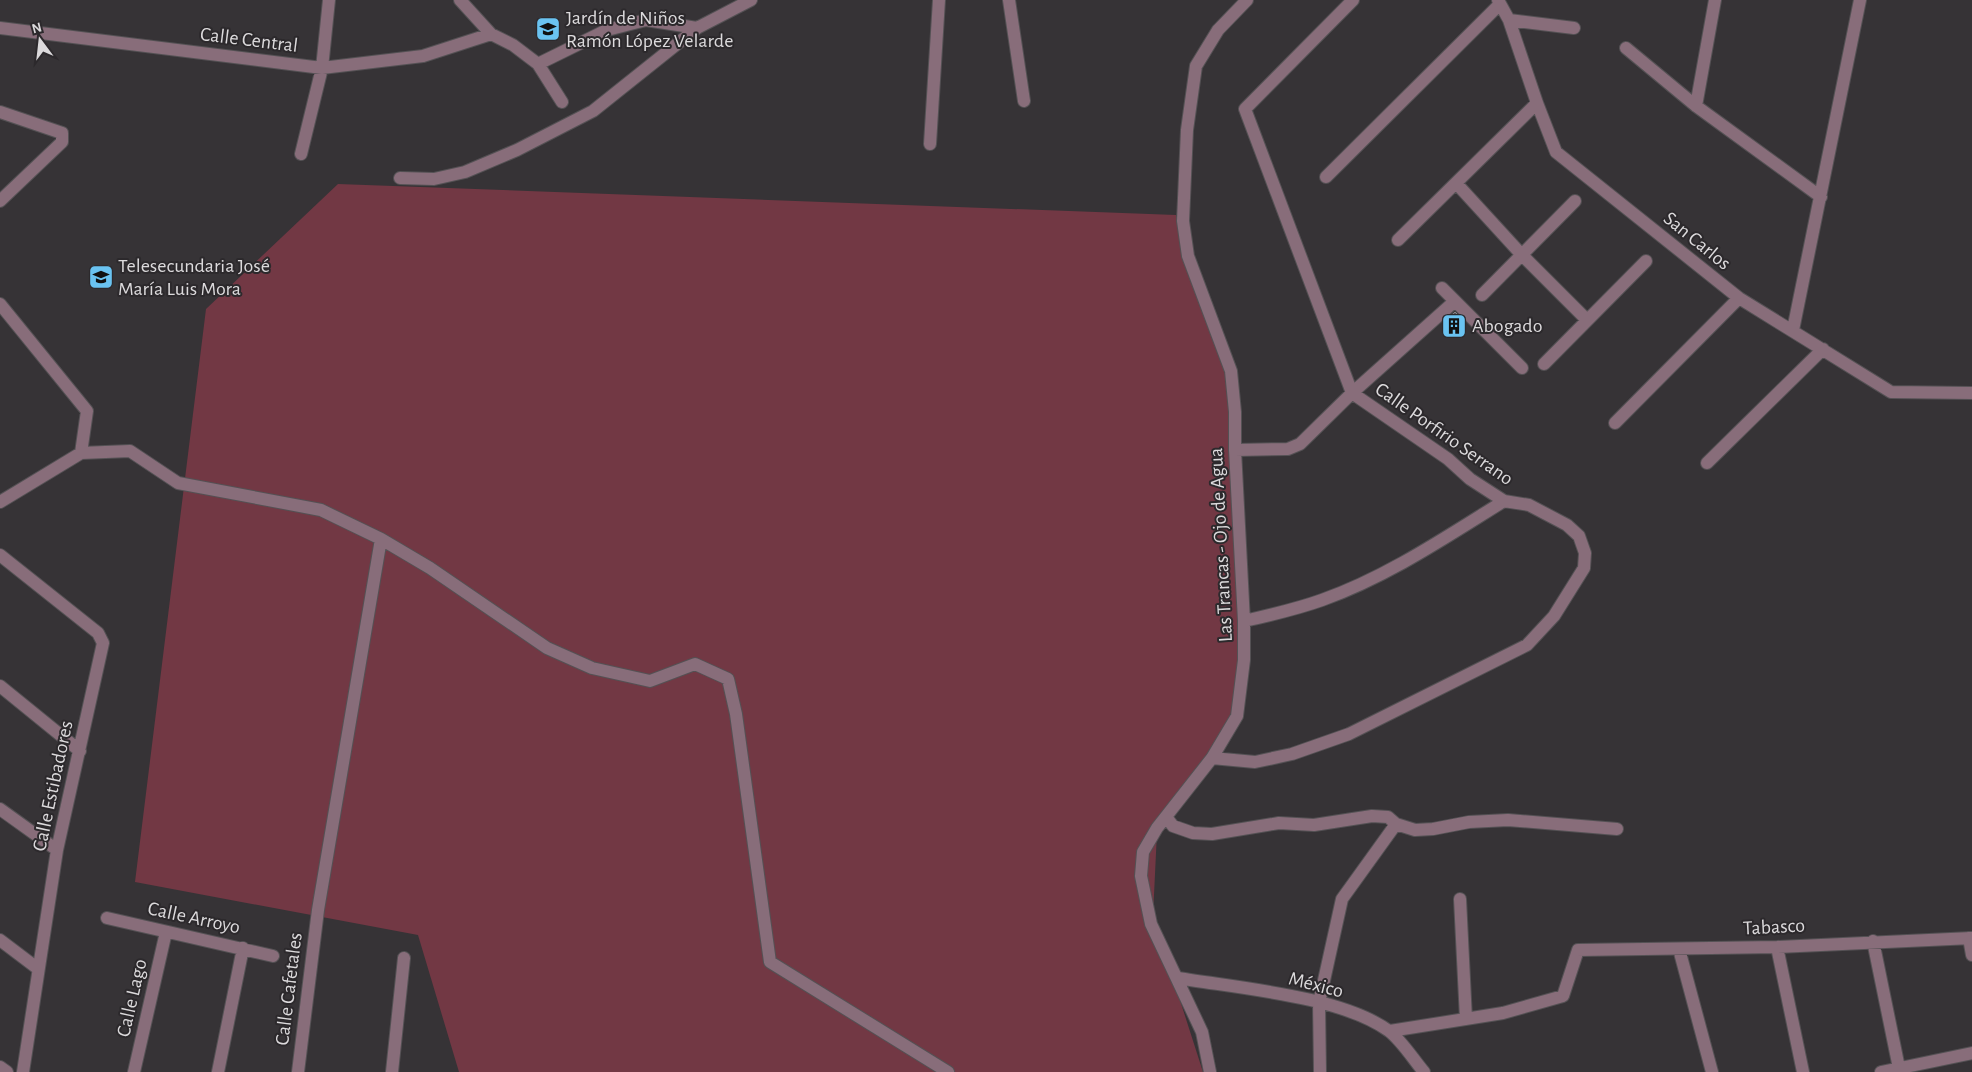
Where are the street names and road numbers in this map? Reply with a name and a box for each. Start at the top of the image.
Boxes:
street label: Calle Central [199,24,299,56]
street label: San Carlos [1660,208,1734,274]
street label: Calle Porfirio Serrano [1371,379,1517,489]
street label: Las Trancas - Ojo de Agua [1206,447,1236,643]
street label: Calle Estibadores [29,719,77,853]
street label: Calle Arroyo [146,898,242,938]
street label: Tabasco [1742,915,1806,939]
street label: Calle Cafetales [272,931,306,1047]
street label: Calle Lago [113,957,151,1039]
street label: México [1287,969,1345,1001]

